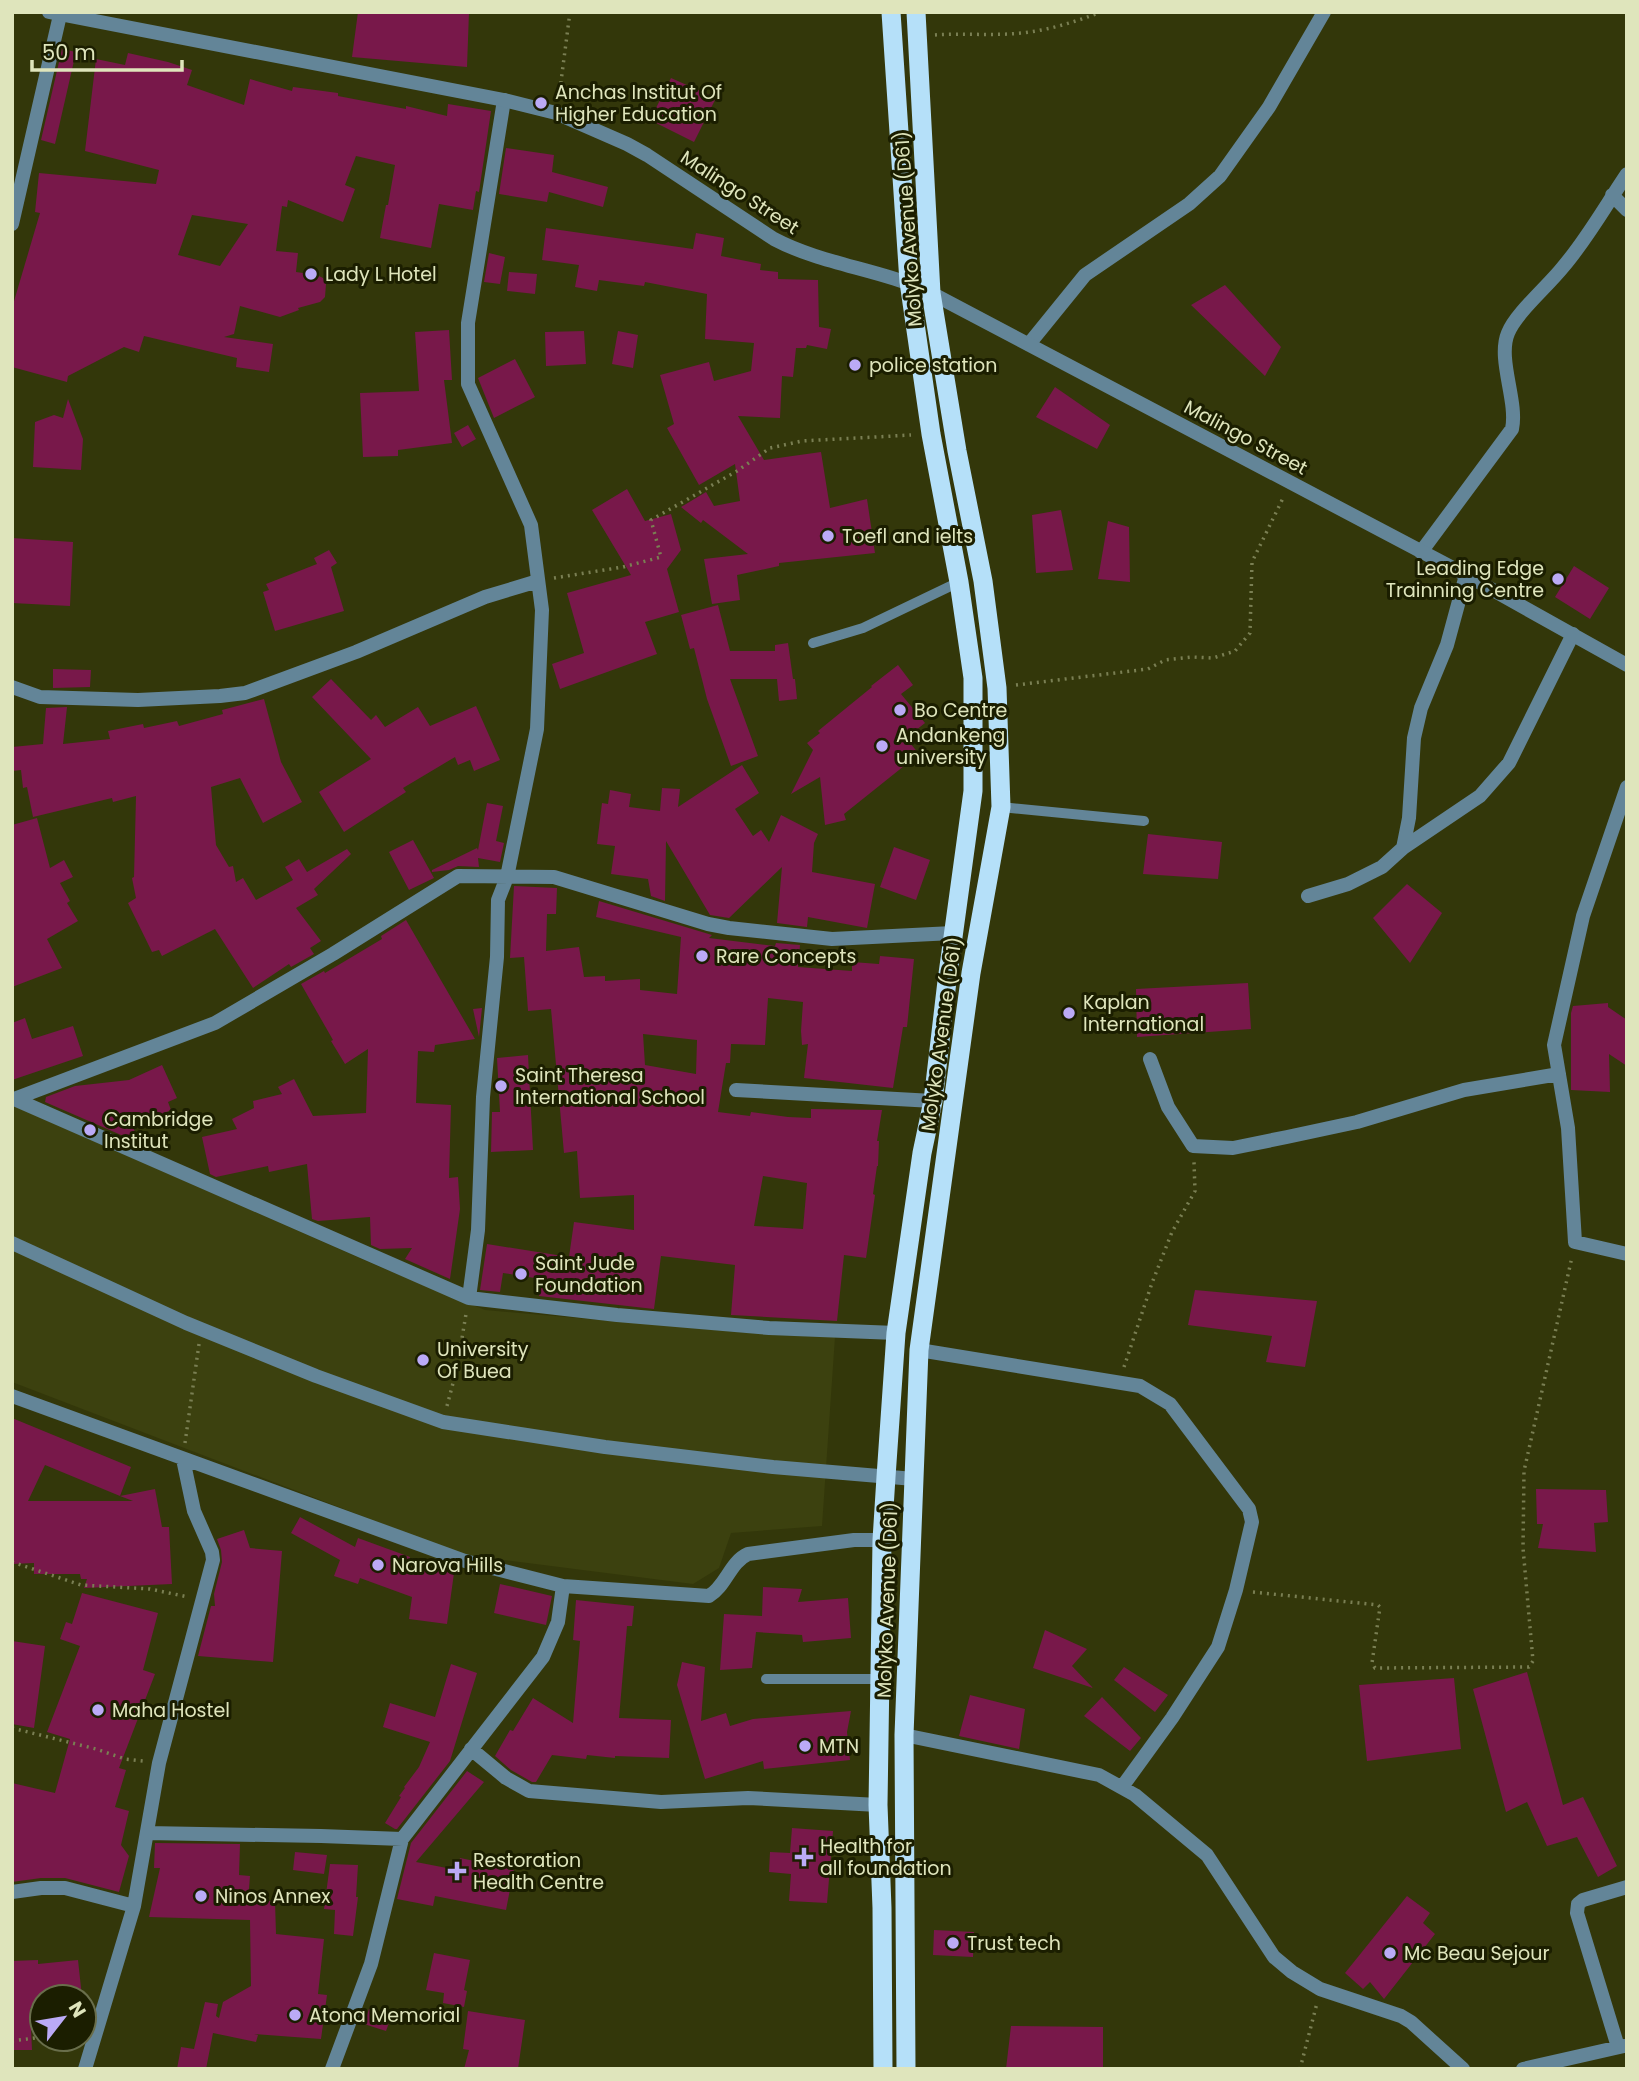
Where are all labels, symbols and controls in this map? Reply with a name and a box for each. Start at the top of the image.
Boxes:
scale bar [32,28,182,72]
text: 50 m [42,38,96,67]
place label: Anchas Institut Of Higher Education [555,79,722,128]
marker: Anchas Institut Of Higher Education [533,95,549,111]
street label: Molyko Avenue (D61) [888,130,929,328]
street label: Malingo Street [675,144,804,241]
place label: Lady L Hotel [325,261,437,288]
marker: Lady L Hotel [303,266,319,282]
place label: police station [869,352,997,379]
marker: police station [847,357,863,373]
street label: Malingo Street [1179,393,1312,481]
place label: Toefl and ielts [842,523,973,550]
marker: Toefl and ielts [820,528,836,544]
place label: Leading Edge Trainning Centre [1386,555,1544,604]
marker: Leading Edge Trainning Centre [1550,571,1566,587]
place label: Bo Centre [914,697,1007,724]
marker: Bo Centre [892,702,908,718]
place label: Andankeng university [896,722,1005,771]
marker: Andankeng university [874,738,890,754]
street label: Molyko Avenue (D61) [914,935,969,1133]
place label: Rare Concepts [716,943,856,970]
marker: Rare Concepts [694,948,710,964]
place label: Kaplan International [1083,989,1204,1038]
marker: Kaplan International [1061,1005,1077,1021]
place label: Saint Theresa International School [515,1062,705,1111]
marker: Saint Theresa International School [493,1078,509,1094]
place label: Cambridge Institut [104,1106,213,1155]
marker: Cambridge Institut [82,1122,98,1138]
place label: Saint Jude Foundation [535,1250,643,1299]
marker: Saint Jude Foundation [513,1266,529,1282]
place label: University Of Buea [437,1336,529,1385]
marker: University Of Buea [415,1352,431,1368]
street label: Molyko Avenue (D61) [871,1502,904,1699]
place label: Narova Hills [392,1552,503,1579]
marker: Narova Hills [370,1557,386,1573]
place label: Maha Hostel [112,1697,230,1724]
marker: Maha Hostel [90,1702,106,1718]
place label: MTN [819,1733,859,1760]
marker: MTN [797,1738,813,1754]
place label: Health for all foundation [820,1833,952,1882]
place label: Restoration Health Centre [473,1847,604,1896]
marker: Health for all foundation [794,1847,814,1867]
marker: Restoration Health Centre [447,1861,467,1881]
place label: Ninos Annex [215,1883,330,1910]
marker: Ninos Annex [193,1888,209,1904]
place label: Trust tech [967,1930,1061,1957]
marker: Trust tech [945,1935,961,1951]
place label: Mc Beau Sejour [1404,1940,1550,1967]
marker: Mc Beau Sejour [1382,1945,1398,1961]
north arrow [28,1983,98,2053]
text: N [62,1996,92,2023]
place label: Atona Memorial [309,2002,460,2029]
marker: Atona Memorial [287,2007,303,2023]

